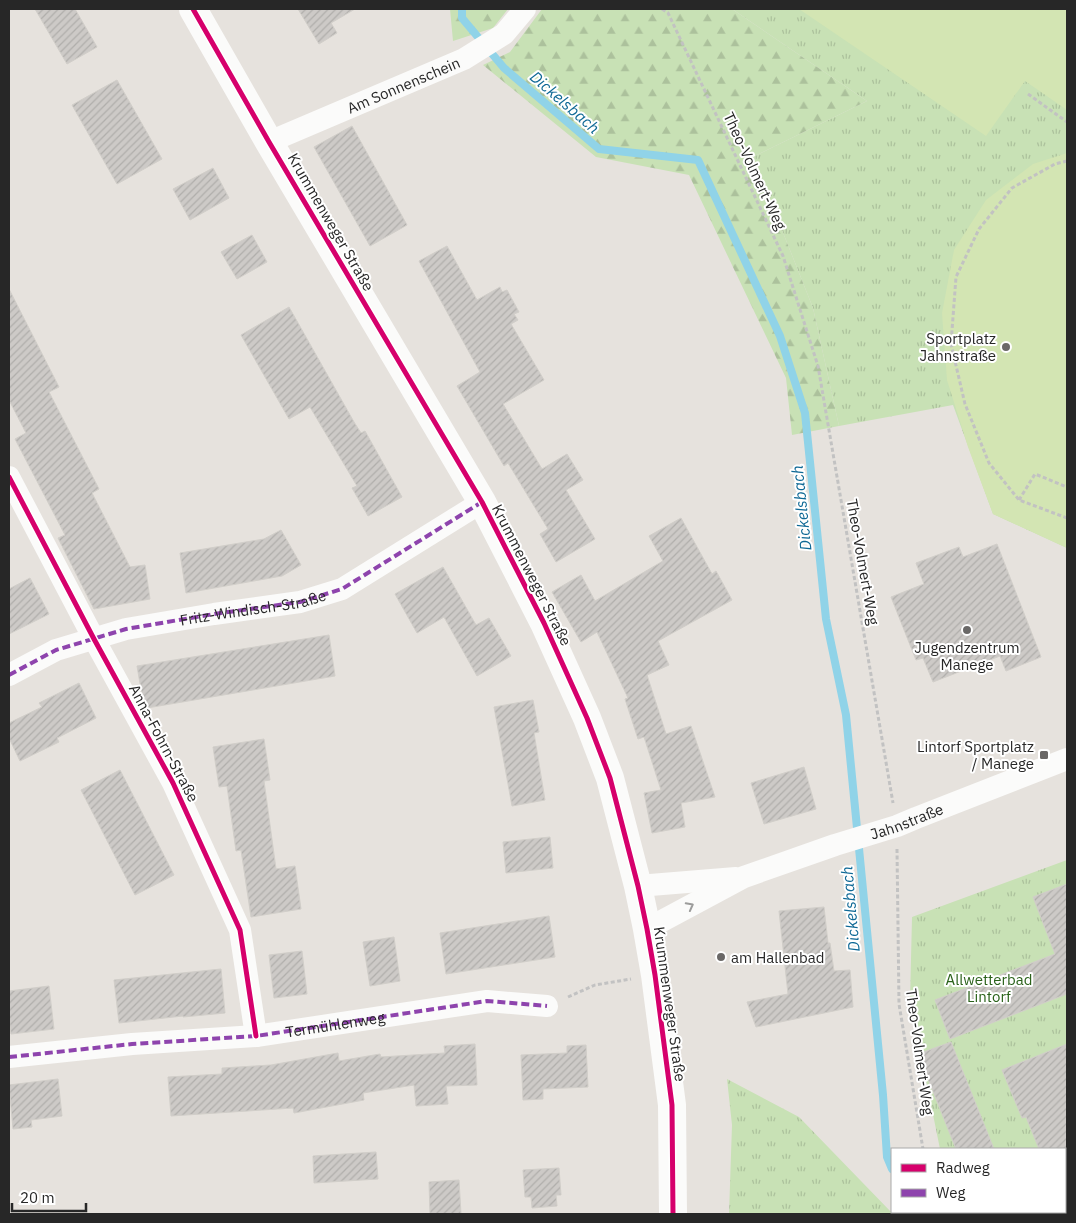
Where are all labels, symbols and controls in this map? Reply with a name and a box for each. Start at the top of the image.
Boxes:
street label: Am Sonnenschein [344,52,463,117]
water label: Dickelsbach [526,66,604,138]
street label: Theo-Volmert-Weg [719,109,791,233]
street label: Krummenweger Straße [284,150,378,294]
place label: Sportplatz Jahnstraße [920,329,996,365]
marker: Sportplatz Jahnstraße [1000,341,1012,353]
water label: Dickelsbach [787,464,815,552]
street label: Theo-Volmert-Weg [843,497,883,627]
street label: Krummenweger Straße [488,501,576,649]
street label: Fritz-Windisch-Straße [178,585,328,629]
marker: Jugendzentrum Manege [961,624,973,636]
place label: Jugendzentrum Manege [914,638,1020,674]
street label: Anna-Fohrn-Straße [125,681,203,805]
place label: Lintorf Sportplatz / Manege [917,737,1034,773]
marker: Lintorf Sportplatz / Manege [1038,749,1050,761]
street label: Jahnstraße [868,799,946,843]
water label: Dickelsbach [836,865,864,953]
one-way arrow [685,902,694,912]
street label: Krummenweger Straße [650,925,690,1083]
place label: am Hallenbad [731,948,825,967]
marker: am Hallenbad [715,951,727,963]
park label: Allwetterbad Lintorf [946,970,1032,1006]
street label: Theo-Volmert-Weg [902,987,938,1117]
street label: Termühlenweg [284,1007,386,1041]
legend [891,1148,1066,1213]
text: Radweg [936,1158,990,1177]
scale bar [12,1180,86,1212]
text: Weg [936,1183,965,1202]
text: 20 m [20,1188,55,1207]

